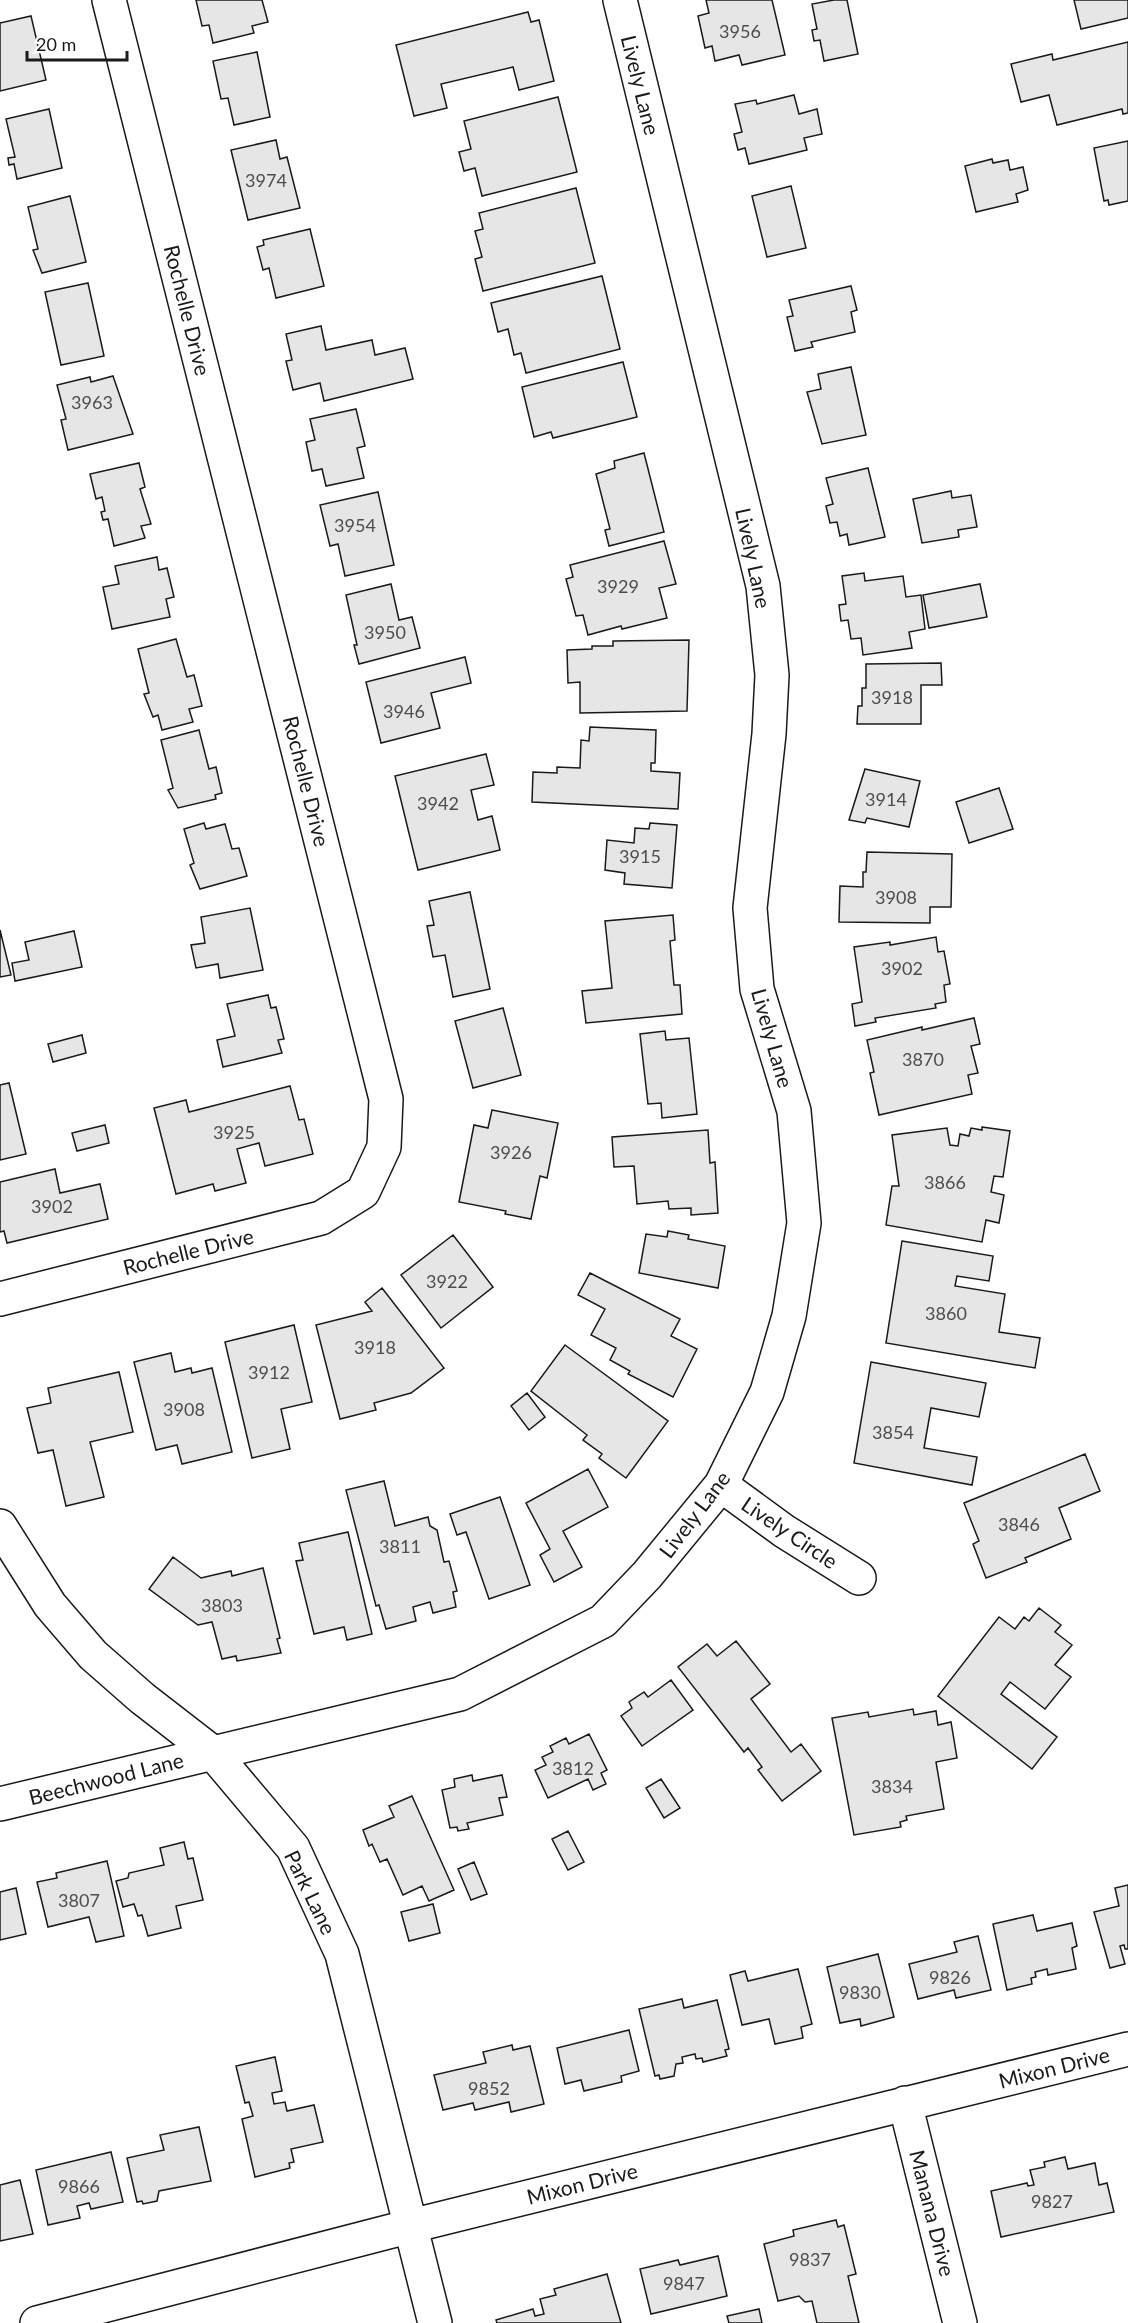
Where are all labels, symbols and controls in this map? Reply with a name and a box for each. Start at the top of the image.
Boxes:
house number: 3956 [719,20,761,42]
scale bar [27,24,128,62]
street label: Lively Lane [617,32,665,138]
text: 20 m [36,33,76,55]
house number: 3974 [245,169,287,191]
street label: Rochelle Drive [160,242,216,378]
house number: 3963 [71,391,113,413]
street label: Lively Lane [731,505,777,611]
house number: 3954 [334,514,376,536]
house number: 3929 [597,575,639,597]
house number: 3950 [364,621,406,643]
house number: 3918 [871,686,913,708]
house number: 3946 [383,700,425,722]
street label: Rochelle Drive [279,713,335,849]
house number: 3914 [865,788,907,810]
house number: 3942 [417,792,459,814]
house number: 3915 [619,845,661,867]
house number: 3908 [875,886,917,908]
house number: 3902 [881,957,923,979]
street label: Lively Lane [747,985,799,1091]
house number: 3870 [902,1048,944,1070]
house number: 3925 [213,1121,255,1143]
house number: 3926 [490,1141,532,1163]
house number: 3866 [924,1171,966,1193]
house number: 3902 [31,1195,73,1217]
street label: Rochelle Drive [120,1223,256,1279]
house number: 3922 [426,1270,468,1292]
house number: 3860 [925,1302,967,1324]
house number: 3918 [354,1336,396,1358]
house number: 3912 [248,1361,290,1383]
house number: 3908 [163,1398,205,1420]
house number: 3854 [872,1421,914,1443]
street label: Lively Lane [653,1466,735,1562]
street label: Lively Circle [737,1491,843,1573]
house number: 3846 [998,1513,1040,1535]
house number: 3811 [379,1535,421,1557]
house number: 3803 [201,1594,243,1616]
street label: Beechwood Lane [26,1747,186,1809]
house number: 3812 [552,1757,594,1779]
house number: 3834 [871,1775,913,1797]
street label: Park Lane [280,1846,342,1938]
house number: 3807 [58,1889,100,1911]
house number: 9826 [929,1966,971,1988]
house number: 9830 [839,1981,881,2003]
street label: Mixon Drive [996,2041,1112,2093]
house number: 9852 [468,2077,510,2099]
street label: Manana Drive [905,2147,961,2279]
street label: Mixon Drive [524,2157,640,2209]
house number: 9866 [58,2175,100,2197]
house number: 9827 [1031,2190,1073,2212]
house number: 9837 [789,2248,831,2270]
house number: 9847 [663,2272,705,2294]

